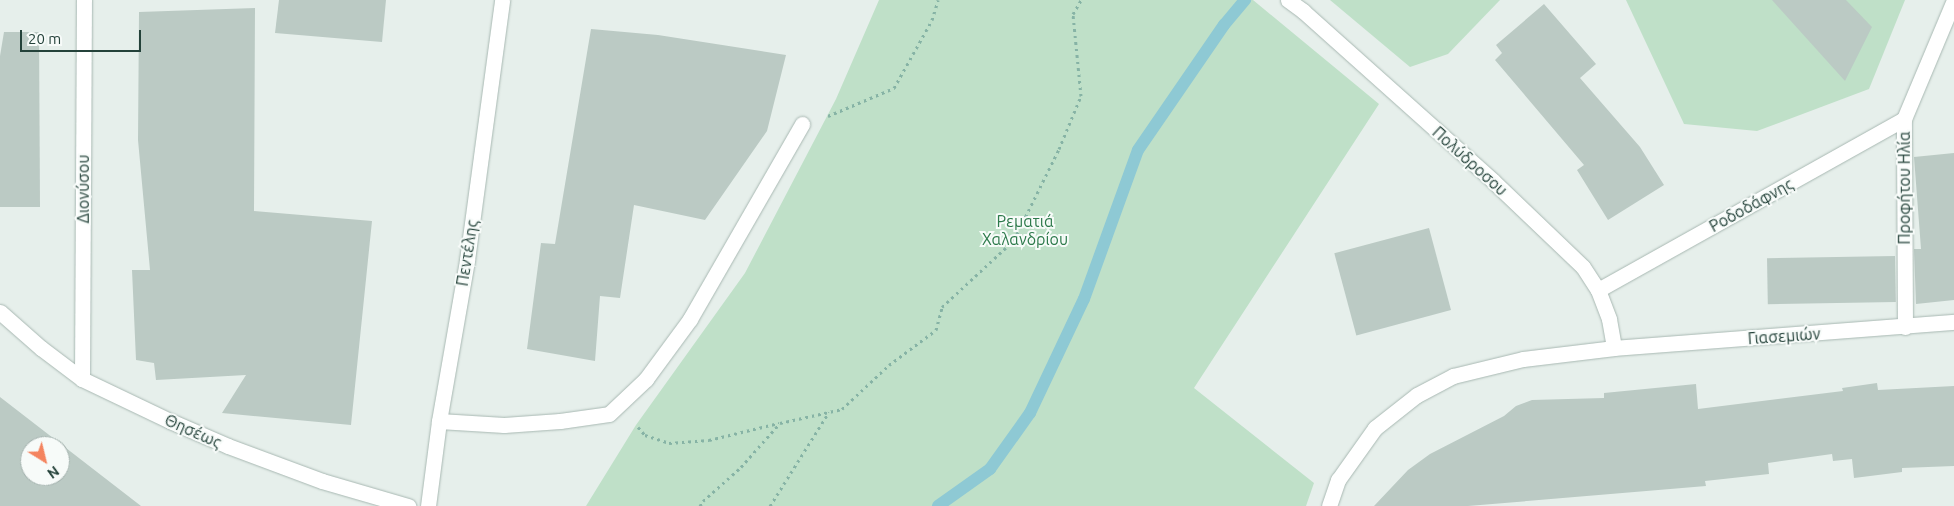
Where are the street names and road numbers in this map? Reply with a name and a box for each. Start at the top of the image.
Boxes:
street label: Πολύδροσου [1429,122,1511,200]
street label: Προφήτου Ηλία [1894,131,1914,245]
street label: Διονύσου [73,155,93,223]
street label: Ροδοδάφνης [1706,174,1796,236]
street label: Πεντέλης [452,219,482,287]
street label: Γιασεμιών [1747,324,1821,348]
street label: Θησέως [162,410,224,452]

